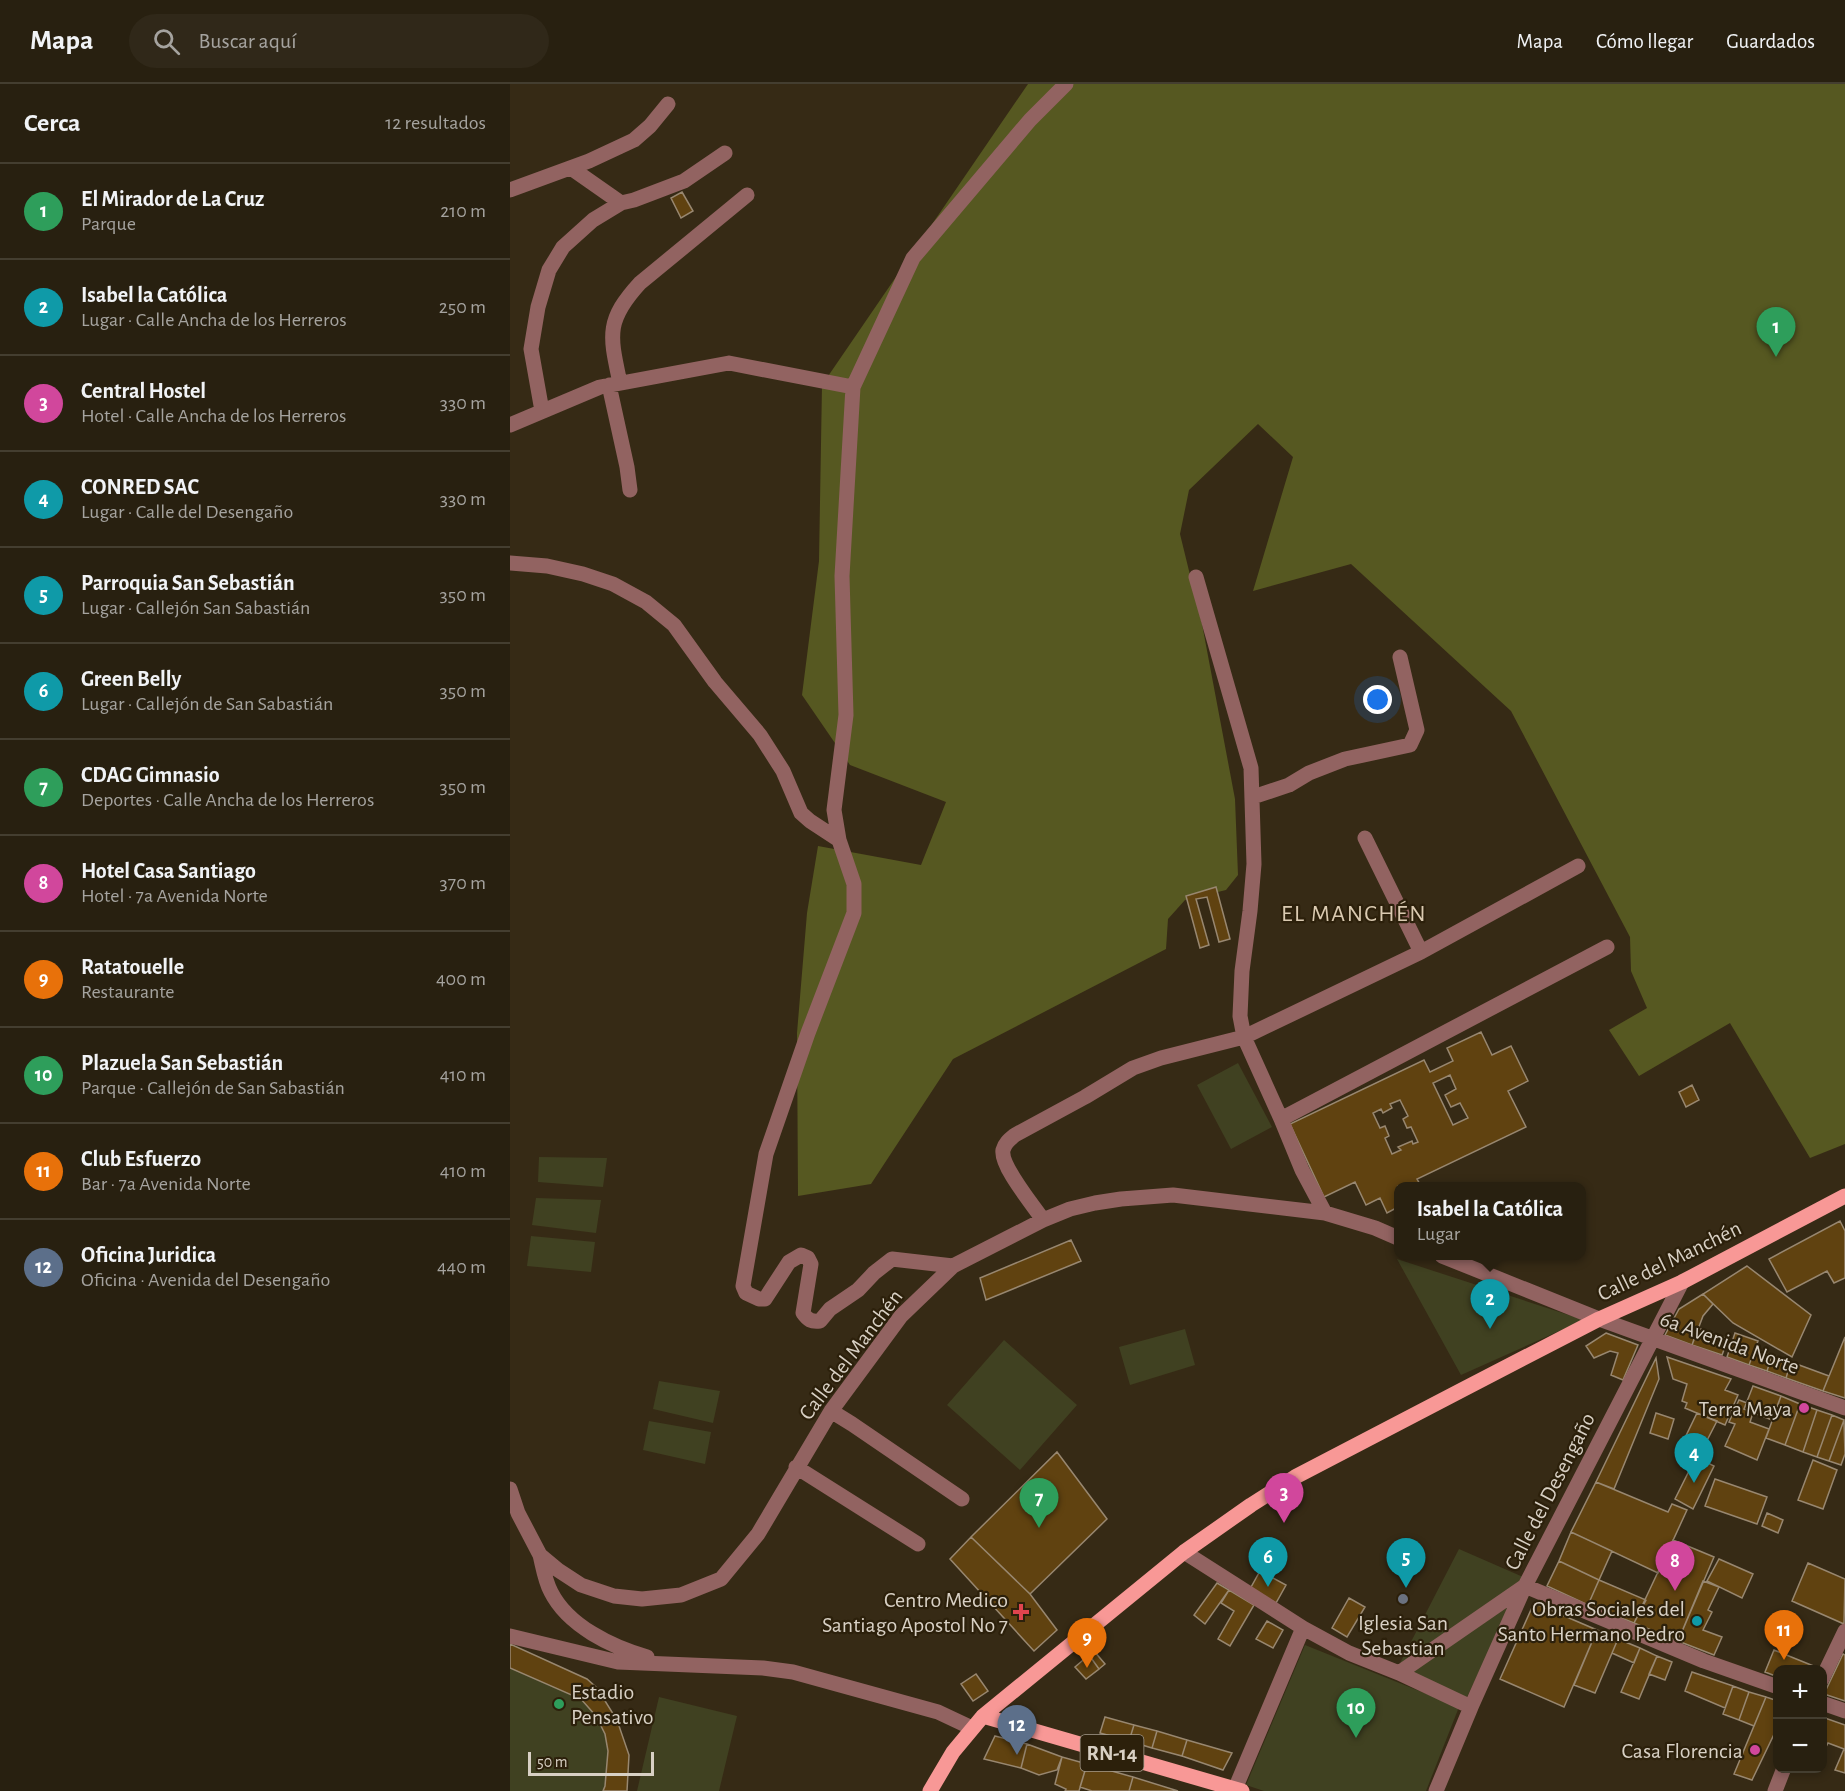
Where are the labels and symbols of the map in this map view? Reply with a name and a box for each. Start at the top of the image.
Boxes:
pin: 1 [1756,308,1796,357]
your location [1363,685,1392,714]
district label: EL MANCHÉN [1281,900,1427,926]
street label: Calle del Manchén [1594,1217,1745,1305]
pin: 2 [1470,1280,1510,1329]
street label: Calle del Manchén [795,1285,907,1424]
street label: 6a Avenida Norte [1657,1308,1802,1378]
place label: Terra Maya [1699,1398,1792,1420]
marker: Terra Maya [1797,1401,1811,1415]
street label: Calle del Desengaño [1501,1409,1599,1574]
pin: 4 [1674,1434,1714,1483]
pin: 3 [1264,1474,1304,1523]
pin: 7 [1020,1478,1058,1528]
pin: 6 [1248,1538,1287,1587]
pin: 5 [1386,1538,1426,1588]
pin: 8 [1656,1542,1694,1591]
place label: Centro Medico Santiago Apostol No 7 [822,1589,1008,1636]
marker: Iglesia San Sebastian [1396,1592,1410,1606]
place label: Obras Sociales del Santo Hermano Pedro [1497,1598,1685,1645]
marker: Centro Medico Santiago Apostol No 7 [1012,1603,1030,1621]
pin: 11 [1764,1610,1804,1660]
place label: Iglesia San Sebastian [1358,1612,1448,1659]
marker: Obras Sociales del Santo Hermano Pedro [1690,1614,1704,1628]
pin: 9 [1068,1618,1106,1668]
place label: Estadio Pensativo [571,1681,653,1728]
pin: 10 [1336,1688,1376,1738]
marker: Estadio Pensativo [552,1697,566,1711]
pin: 12 [998,1706,1036,1755]
road number: RN-14 [1080,1735,1144,1771]
place label: Casa Florencia [1621,1740,1743,1762]
marker: Casa Florencia [1748,1743,1762,1757]
scale bar [528,1749,654,1776]

